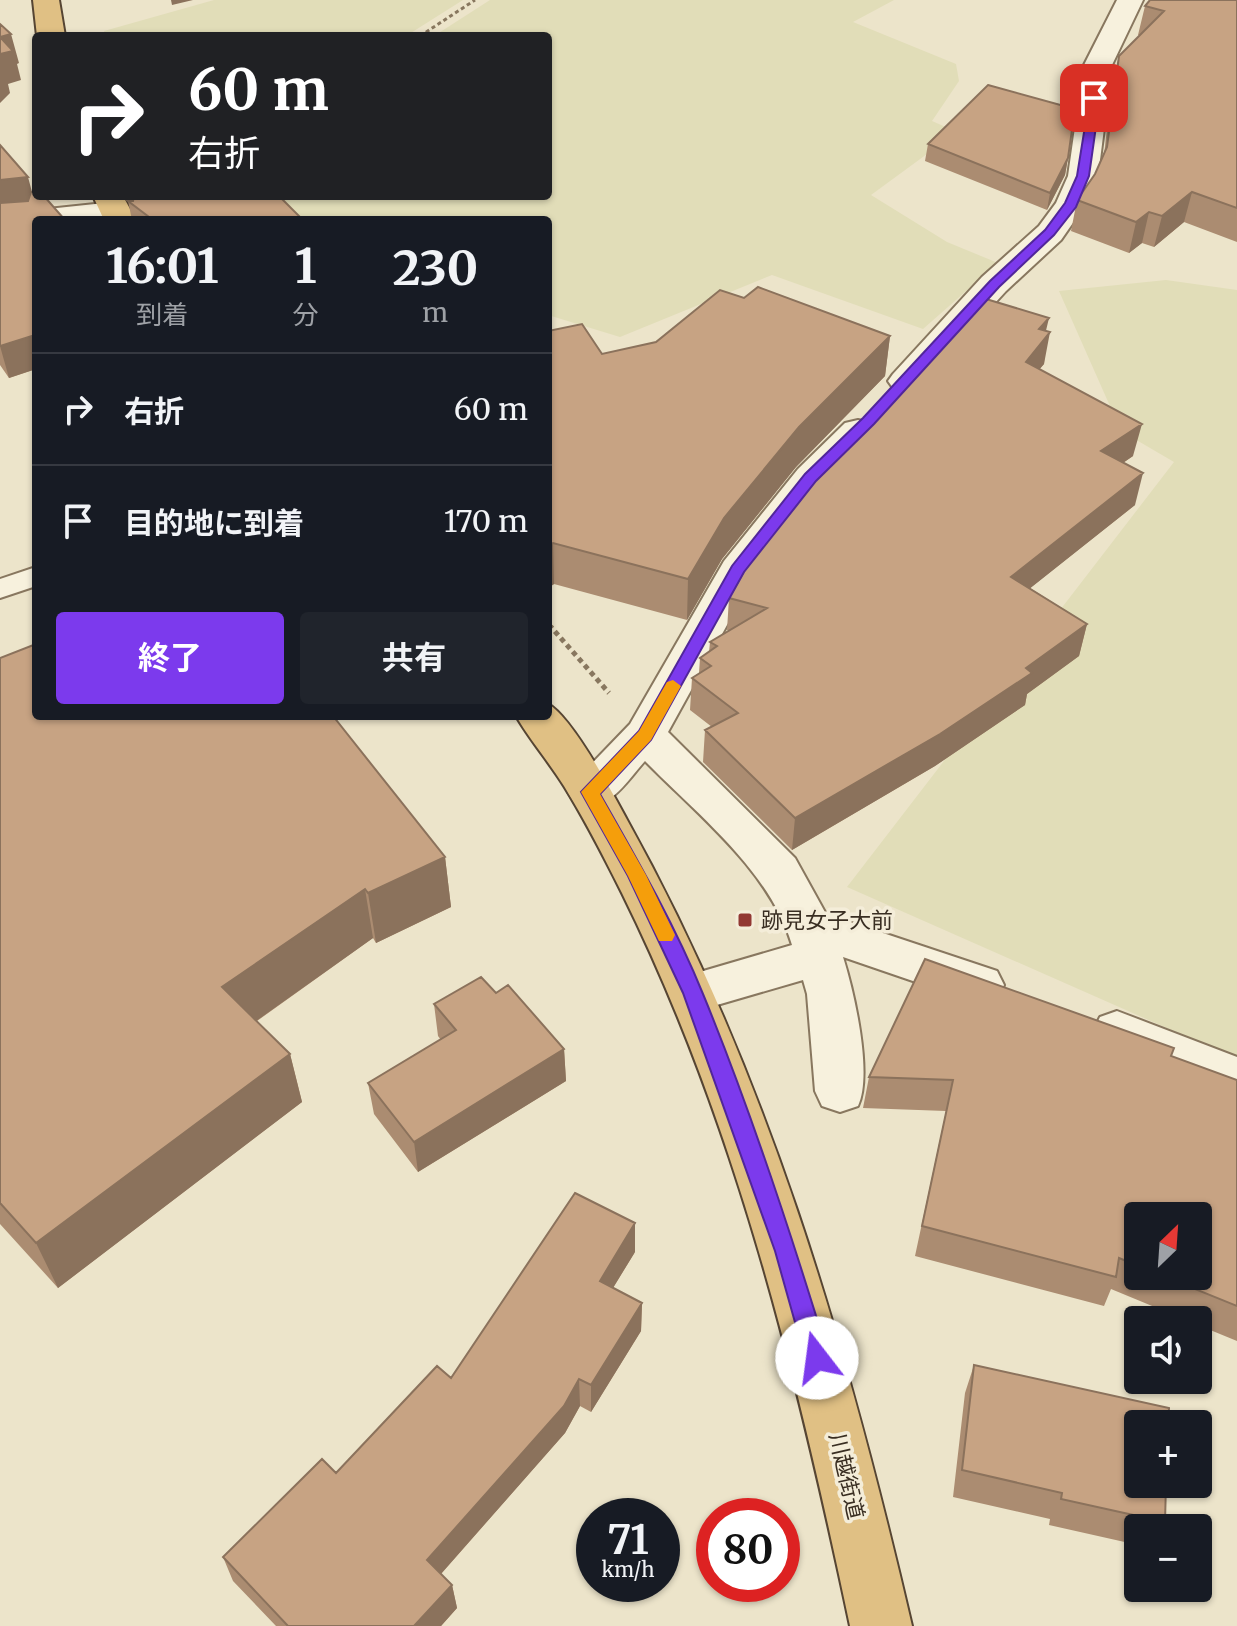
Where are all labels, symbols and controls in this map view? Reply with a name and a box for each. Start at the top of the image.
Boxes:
text: 60 m [188,55,329,125]
icon: right [56,64,160,168]
pin [1060,64,1128,132]
icon: arrive [1072,76,1116,120]
text: 右折 [188,131,260,176]
text: 16:01 [106,236,219,296]
text: 1 [294,236,317,296]
text: 230 [392,238,478,298]
text: m [422,296,448,329]
text: 到着 [136,298,188,331]
text: 分 [293,298,319,331]
icon: right [56,387,100,431]
text: 60 m [454,390,528,428]
text: 右折 [124,392,184,430]
icon: arrive [56,499,100,543]
text: 170 m [444,502,528,540]
text: 目的地に到着 [124,504,304,542]
button: 終了 [56,612,284,704]
button: 共有 [300,612,528,704]
place label: 跡見女子大前 [761,906,893,934]
marker: 跡見女子大前 [736,911,754,929]
north arrow [1124,1202,1212,1290]
map controls [1124,1202,1212,1602]
button: sound [1124,1306,1212,1394]
position arrow [775,1316,859,1400]
button: + [1124,1410,1212,1498]
street label: 川越街道 [823,1430,871,1522]
speed limit sign: 80 [696,1498,800,1602]
button: − [1124,1514,1212,1602]
text: 71 [607,1515,649,1565]
text: km/h [602,1557,654,1582]

